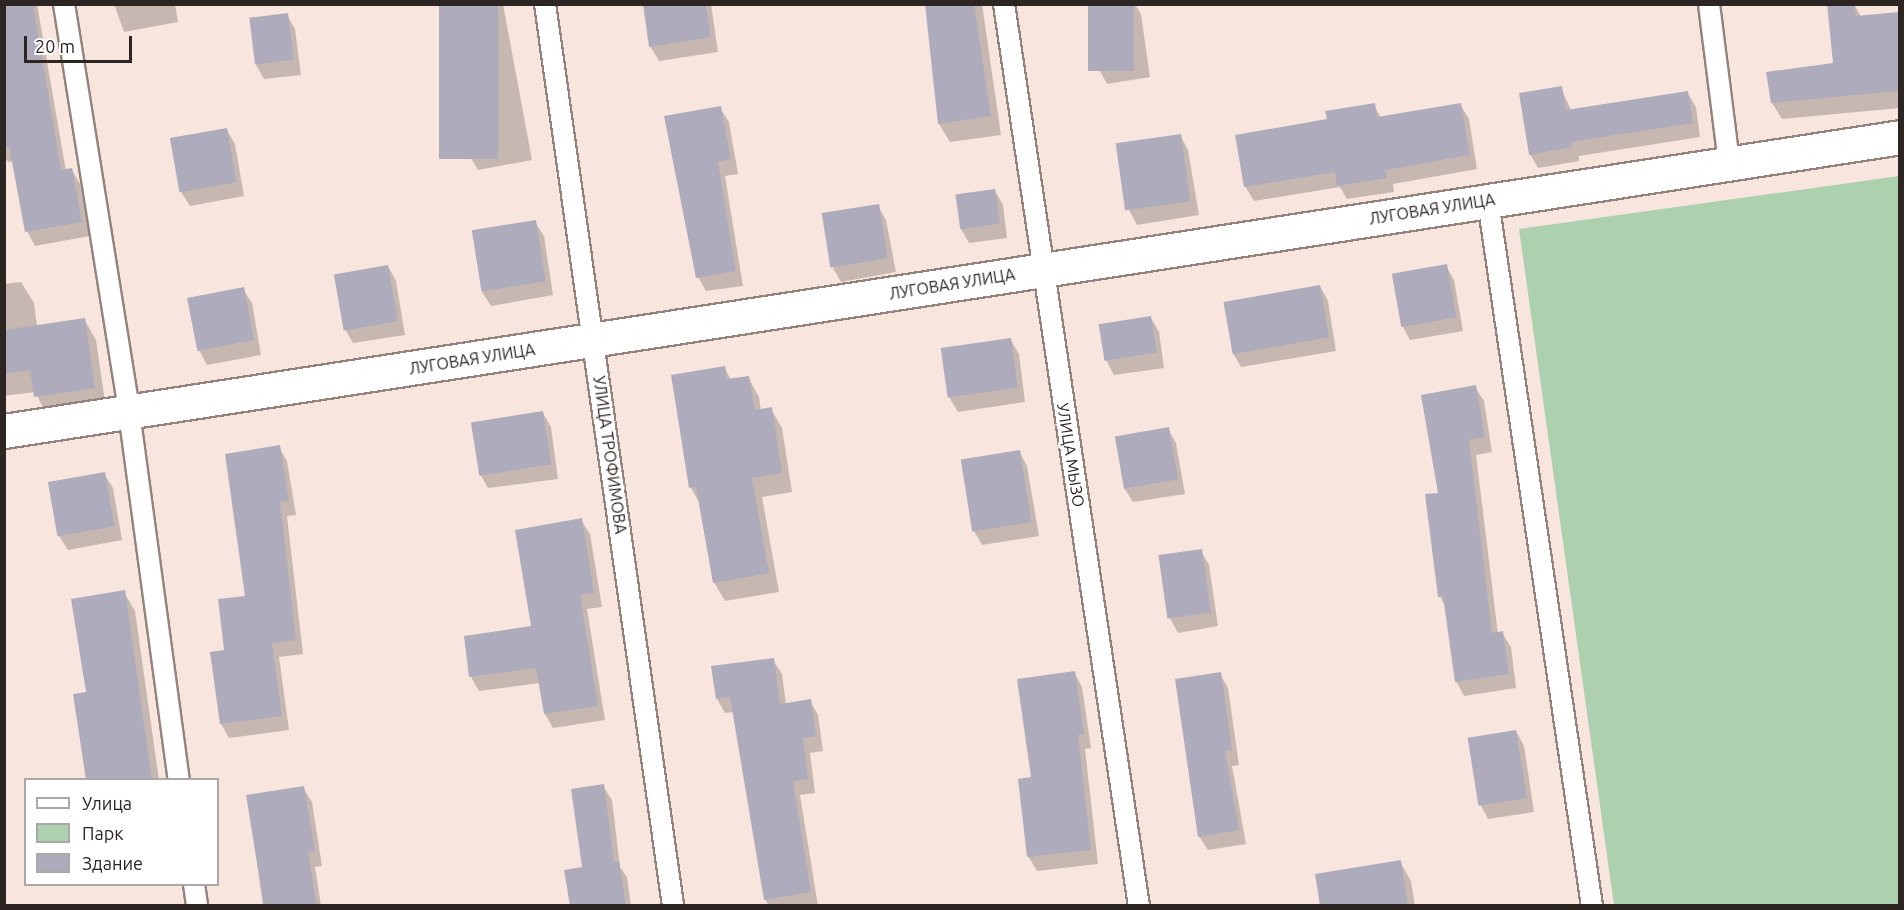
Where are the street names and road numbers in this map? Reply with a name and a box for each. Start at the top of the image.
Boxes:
street label: ЛУГОВАЯ УЛИЦА [1368,190,1496,228]
street label: ЛУГОВАЯ УЛИЦА [888,265,1016,303]
street label: ЛУГОВАЯ УЛИЦА [408,340,536,378]
street label: УЛИЦА ТРОФИМОВА [589,375,631,535]
street label: УЛИЦА МЫЗО [1053,402,1089,508]

